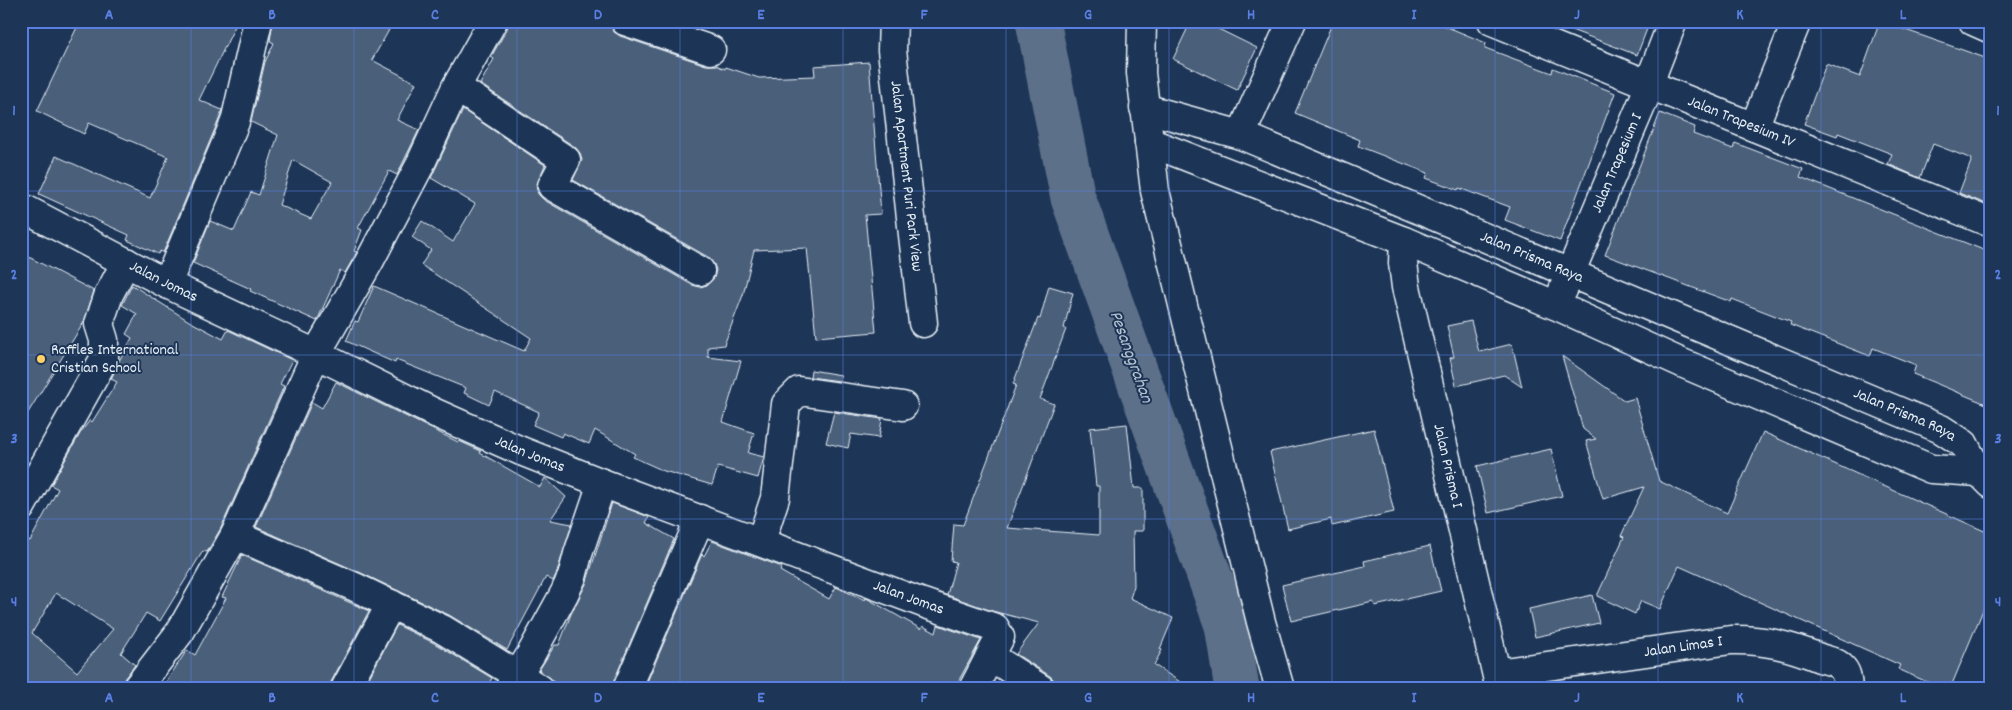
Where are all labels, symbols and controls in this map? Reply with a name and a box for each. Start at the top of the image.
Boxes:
text: A [105,4,114,27]
text: B [268,4,276,27]
text: C [431,4,439,27]
text: D [594,4,603,27]
text: E [757,4,765,27]
text: F [920,4,928,27]
text: G [1084,4,1092,27]
text: H [1247,4,1255,27]
text: I [1412,4,1418,27]
text: J [1574,4,1580,27]
text: K [1736,4,1744,27]
text: L [1900,4,1907,27]
street label: Jalan Apartment Puri Park View [884,80,929,273]
street label: Jalan Trapesium IV [1684,90,1799,154]
text: 1 [12,100,16,123]
text: 1 [1996,100,2000,123]
street label: Jalan Trapesium I [1586,110,1648,216]
street label: Jalan Prisma Raya [1476,225,1587,289]
street label: Jalan Jomas [125,255,202,309]
text: 2 [11,264,18,287]
text: 2 [1995,264,2002,287]
water label: Pesanggrahan [1102,307,1158,407]
place label: Raffles International Cristian School [51,339,178,380]
marker: Raffles International Cristian School [35,353,47,365]
street label: Jalan Prisma Raya [1850,382,1961,448]
street label: Jalan Prisma I [1427,422,1469,510]
text: 3 [10,428,18,451]
text: 3 [1994,428,2002,451]
street label: Jalan Jomas [491,429,569,479]
street label: Jalan Jomas [870,574,947,621]
text: 4 [11,591,17,614]
text: 4 [1995,591,2001,614]
street label: Jalan Limas I [1642,630,1724,664]
text: A [105,687,114,710]
text: B [268,687,276,710]
text: C [431,687,439,710]
text: D [594,687,603,710]
text: E [757,687,765,710]
text: F [920,687,928,710]
text: G [1084,687,1092,710]
text: H [1247,687,1255,710]
text: I [1412,687,1418,710]
text: J [1574,687,1580,710]
text: K [1736,687,1744,710]
text: L [1900,687,1907,710]

